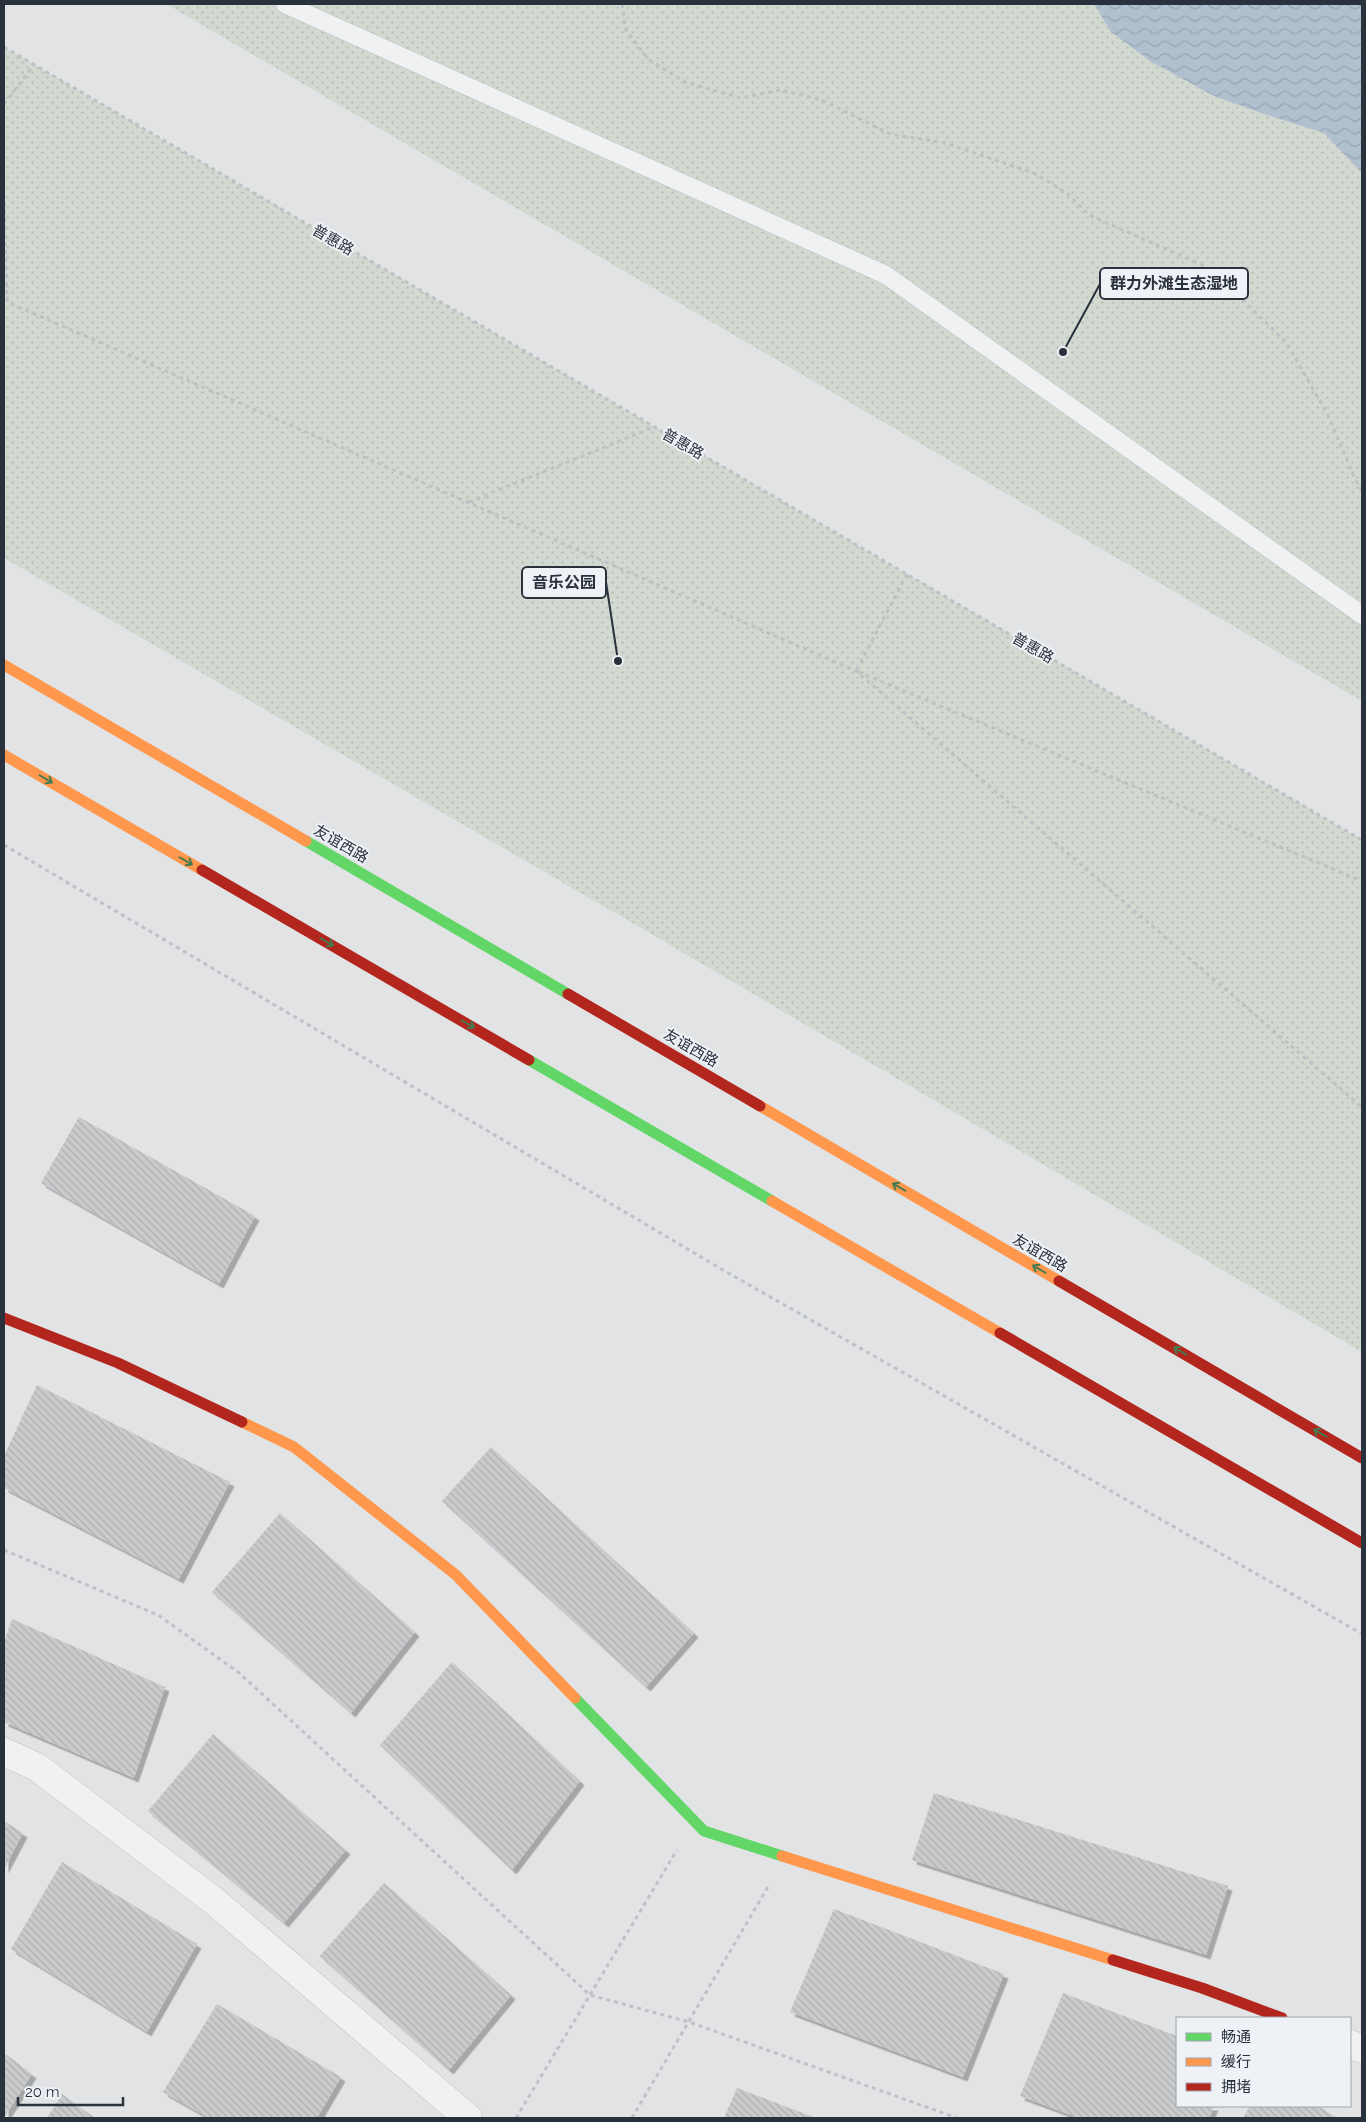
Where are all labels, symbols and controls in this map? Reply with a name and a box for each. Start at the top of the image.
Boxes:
street label: 普惠路 [309,221,357,259]
callout: 群力外滩生态湿地 [1100,268,1248,299]
text: 群力外滩生态湿地 [1110,274,1238,293]
street label: 普惠路 [659,425,707,463]
callout: 音乐公园 [522,567,606,598]
text: 音乐公园 [532,573,596,592]
street label: 普惠路 [1009,629,1057,667]
one-way arrow [38,775,52,785]
street label: 友谊西路 [311,821,371,867]
one-way arrow [179,856,194,866]
one-way arrow [319,938,334,948]
one-way arrow [460,1019,475,1029]
street label: 友谊西路 [661,1025,721,1071]
one-way arrow [893,1182,907,1192]
street label: 友谊西路 [1010,1230,1070,1276]
one-way arrow [1033,1264,1047,1274]
one-way arrow [1173,1346,1187,1356]
one-way arrow [1314,1428,1328,1438]
legend [1176,2017,1351,2107]
text: 畅通 [1221,2028,1251,2046]
text: 缓行 [1221,2053,1251,2071]
scale bar [18,2074,122,2106]
text: 拥堵 [1221,2078,1251,2096]
text: 20 m [25,2083,60,2101]

